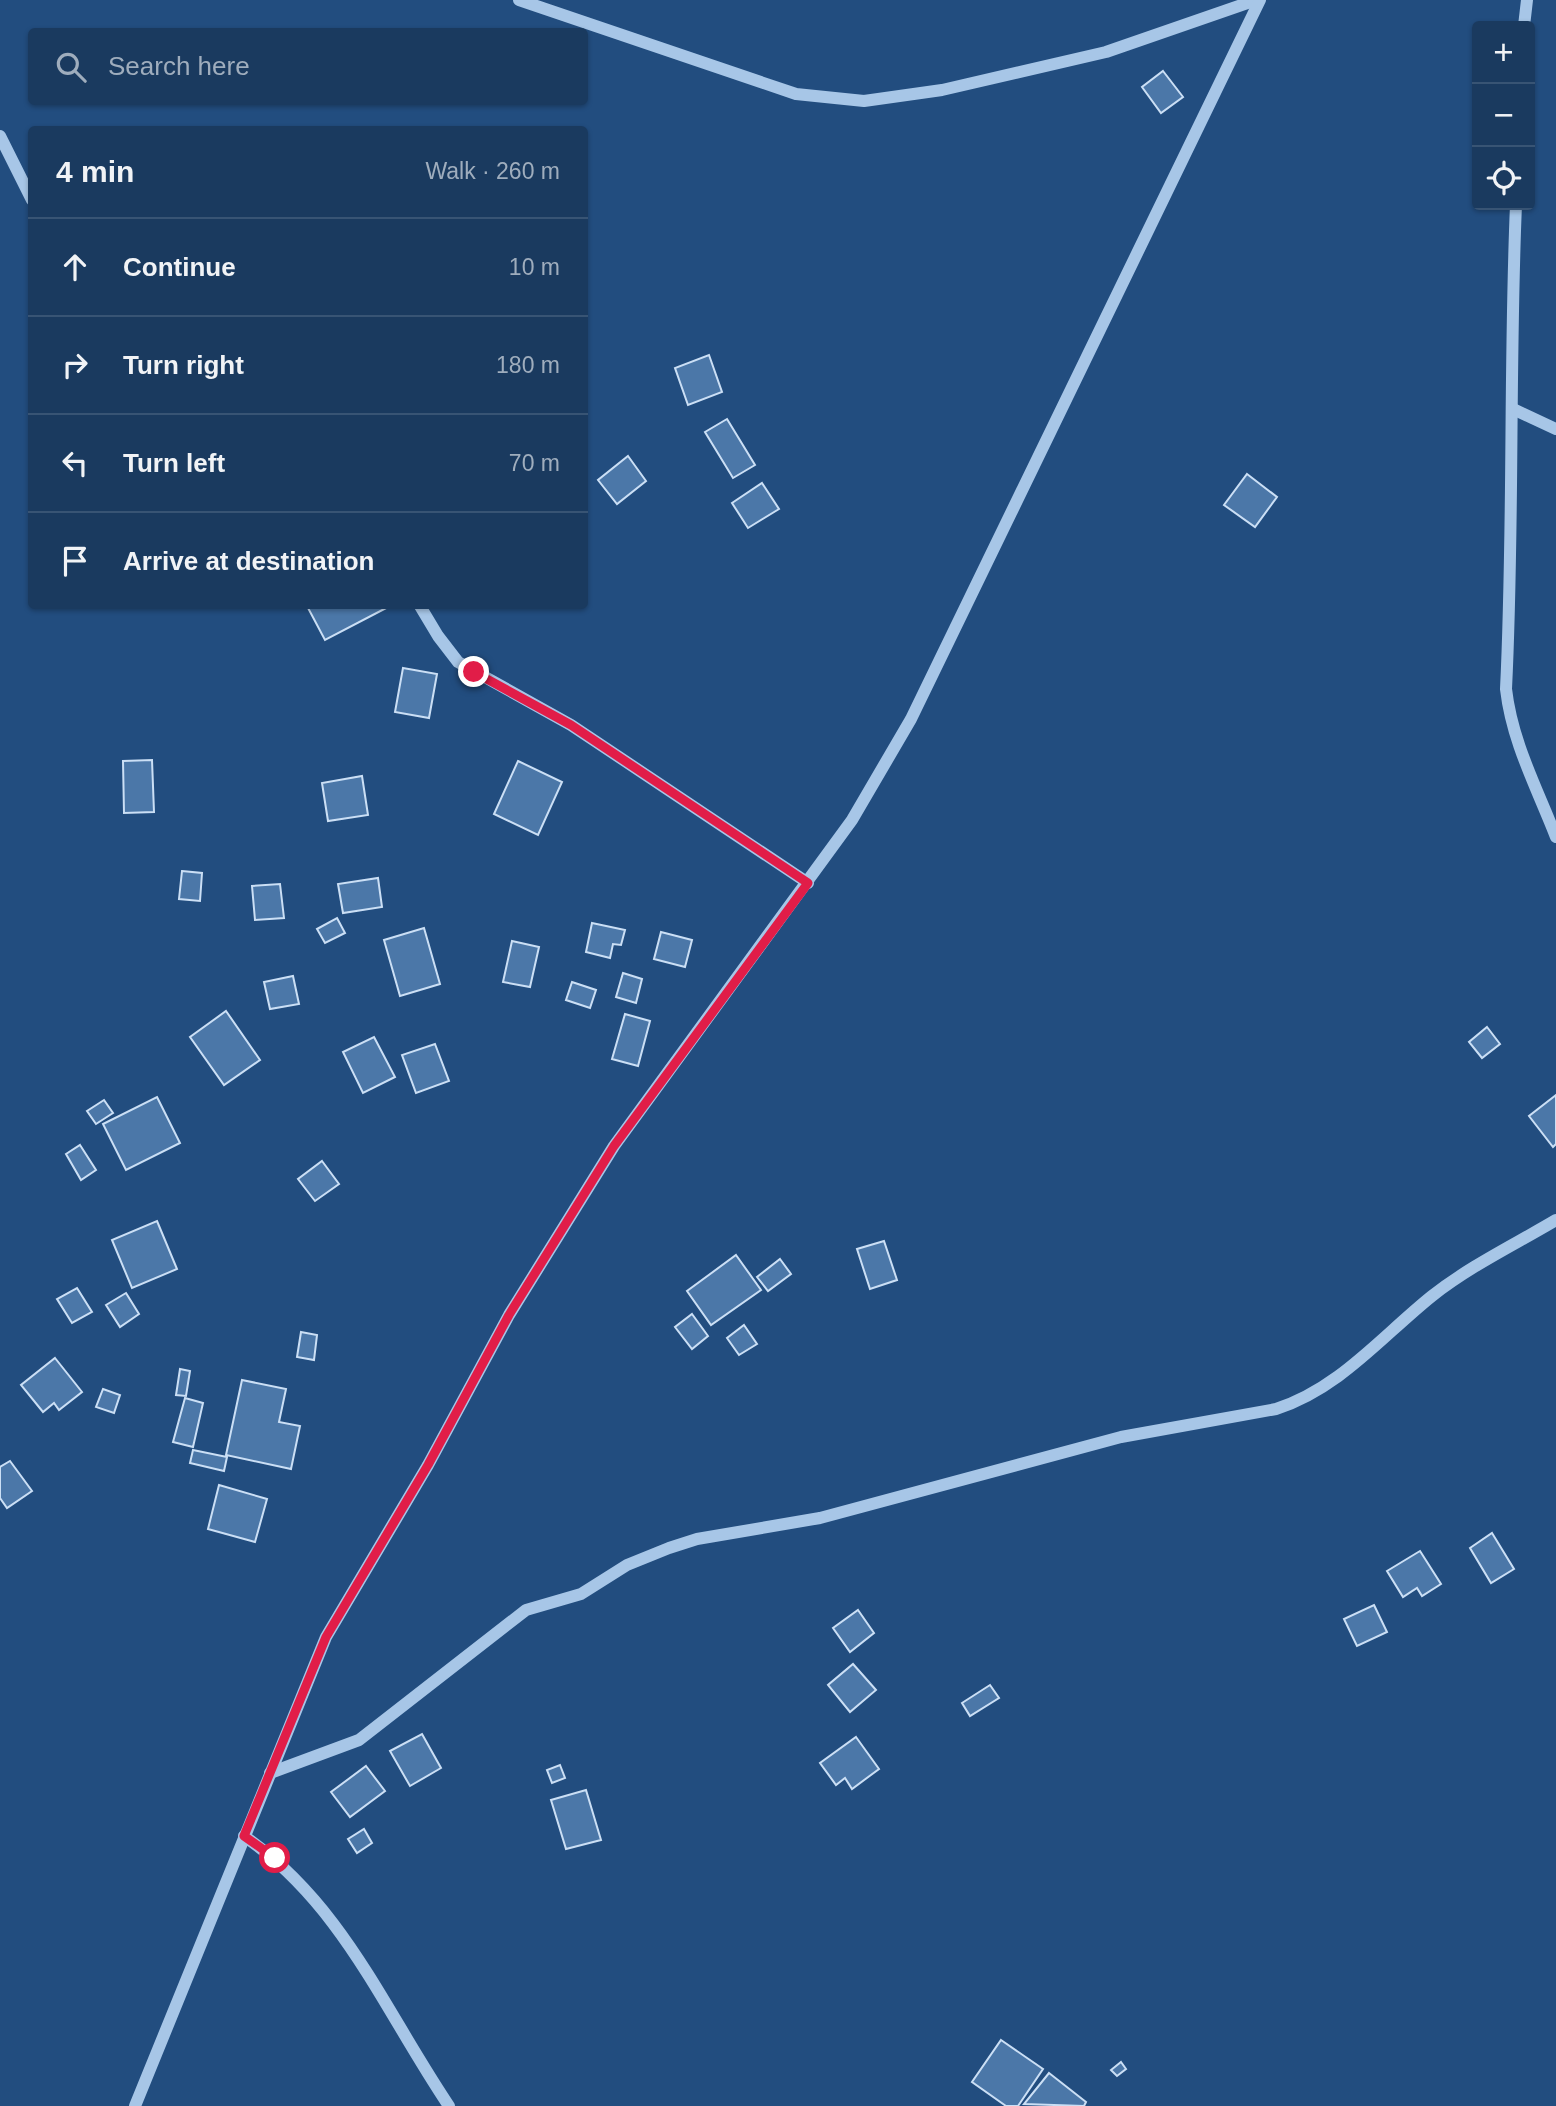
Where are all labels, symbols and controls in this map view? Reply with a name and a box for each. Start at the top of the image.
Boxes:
map controls [1472,21,1535,210]
button: + [1472,21,1535,84]
search box [28,28,588,105]
icon: search [52,48,90,86]
text: Search here [108,51,250,81]
button: − [1472,84,1535,147]
button: locate [1472,147,1535,210]
text: 4 min [56,155,134,188]
text: Walk · 260 m [425,158,560,184]
icon: ahead [56,248,94,286]
text: Continue [123,252,236,282]
text: 10 m [509,254,560,280]
icon: right [56,346,94,384]
text: Turn right [123,350,244,380]
text: 180 m [496,352,560,378]
icon: left [56,444,94,482]
text: Turn left [123,448,225,478]
text: 70 m [509,450,560,476]
icon: arrive [56,542,94,580]
text: Arrive at destination [123,546,374,576]
route end [458,656,489,687]
route start [259,1842,290,1873]

